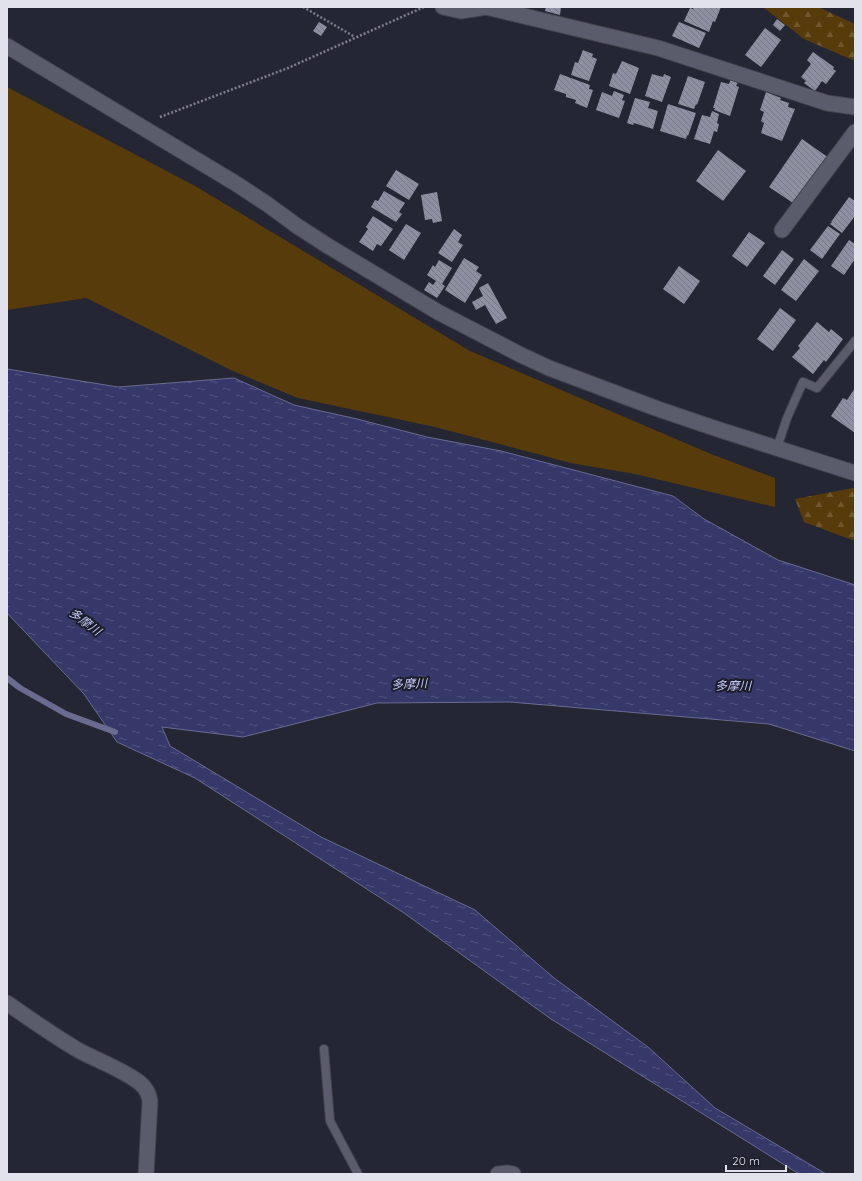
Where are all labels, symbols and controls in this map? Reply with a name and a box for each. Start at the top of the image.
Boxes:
water label: 多摩川 [66,605,106,640]
water label: 多摩川 [391,675,429,692]
water label: 多摩川 [715,678,753,693]
scale bar [726,1147,786,1173]
text: 20 m [732,1153,760,1168]

